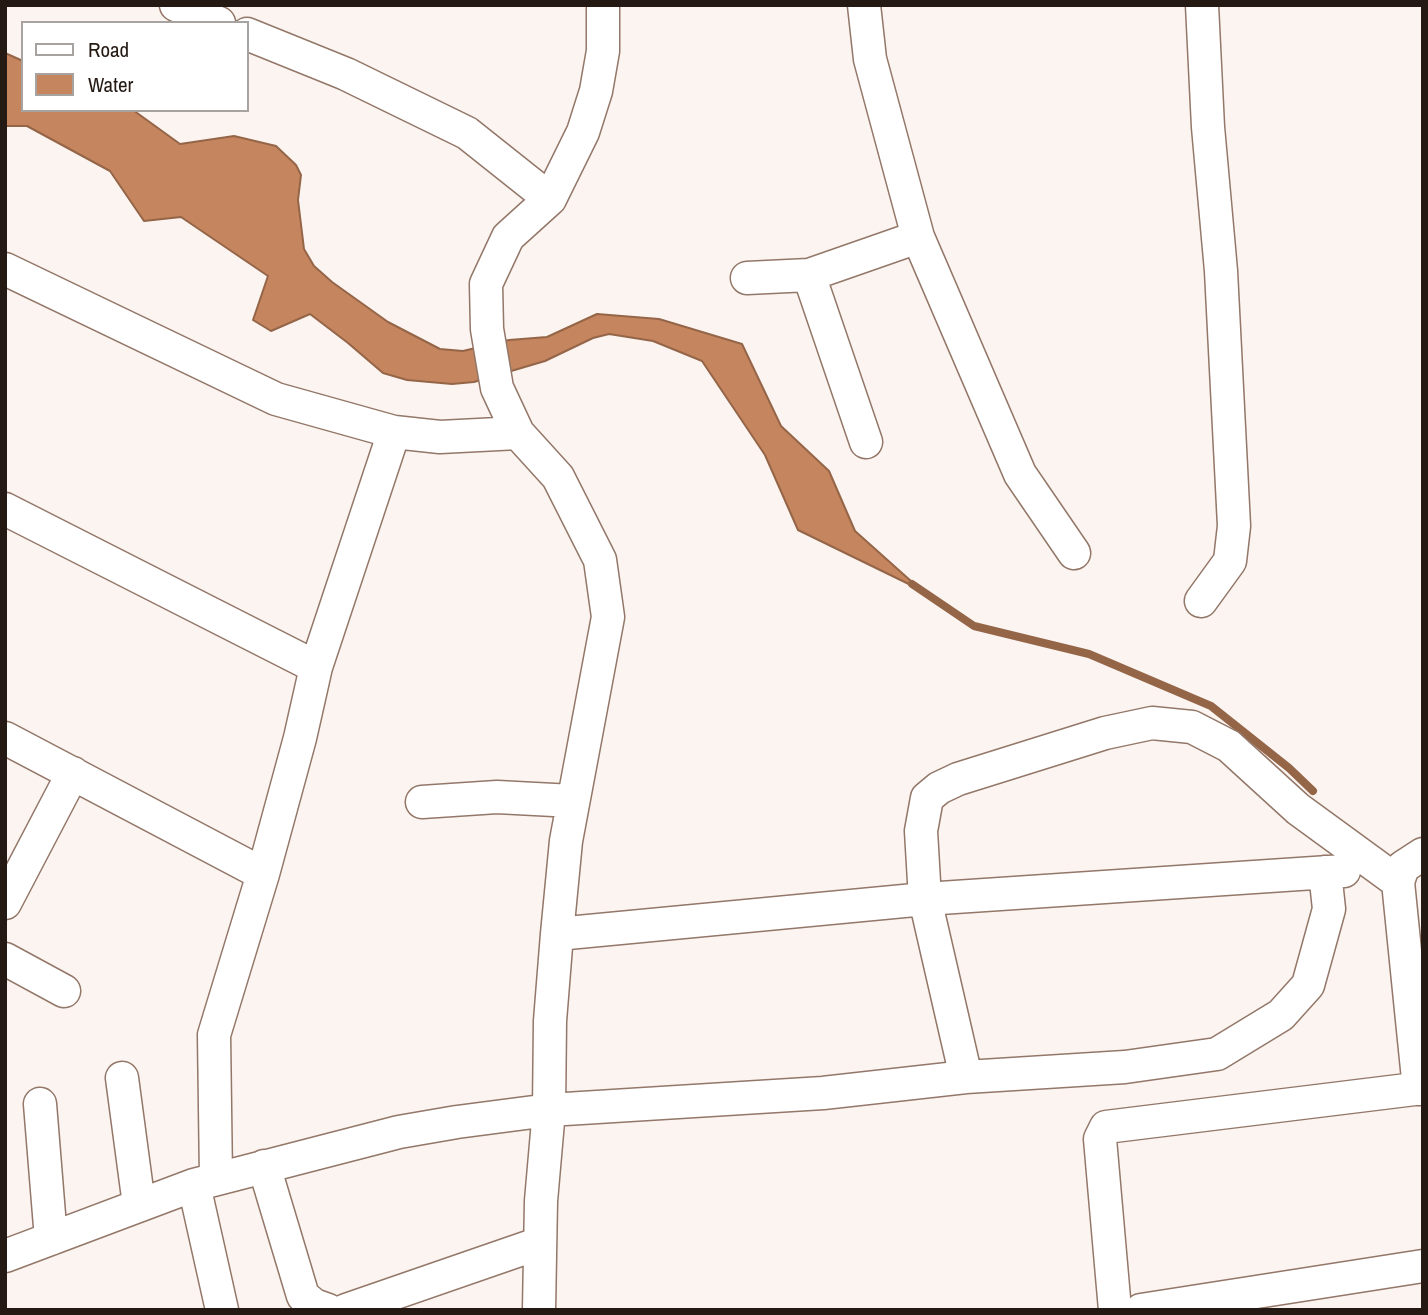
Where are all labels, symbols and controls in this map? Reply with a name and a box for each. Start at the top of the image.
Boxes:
legend [21,21,248,112]
text: Road [88,35,129,64]
text: Water [88,70,133,99]

